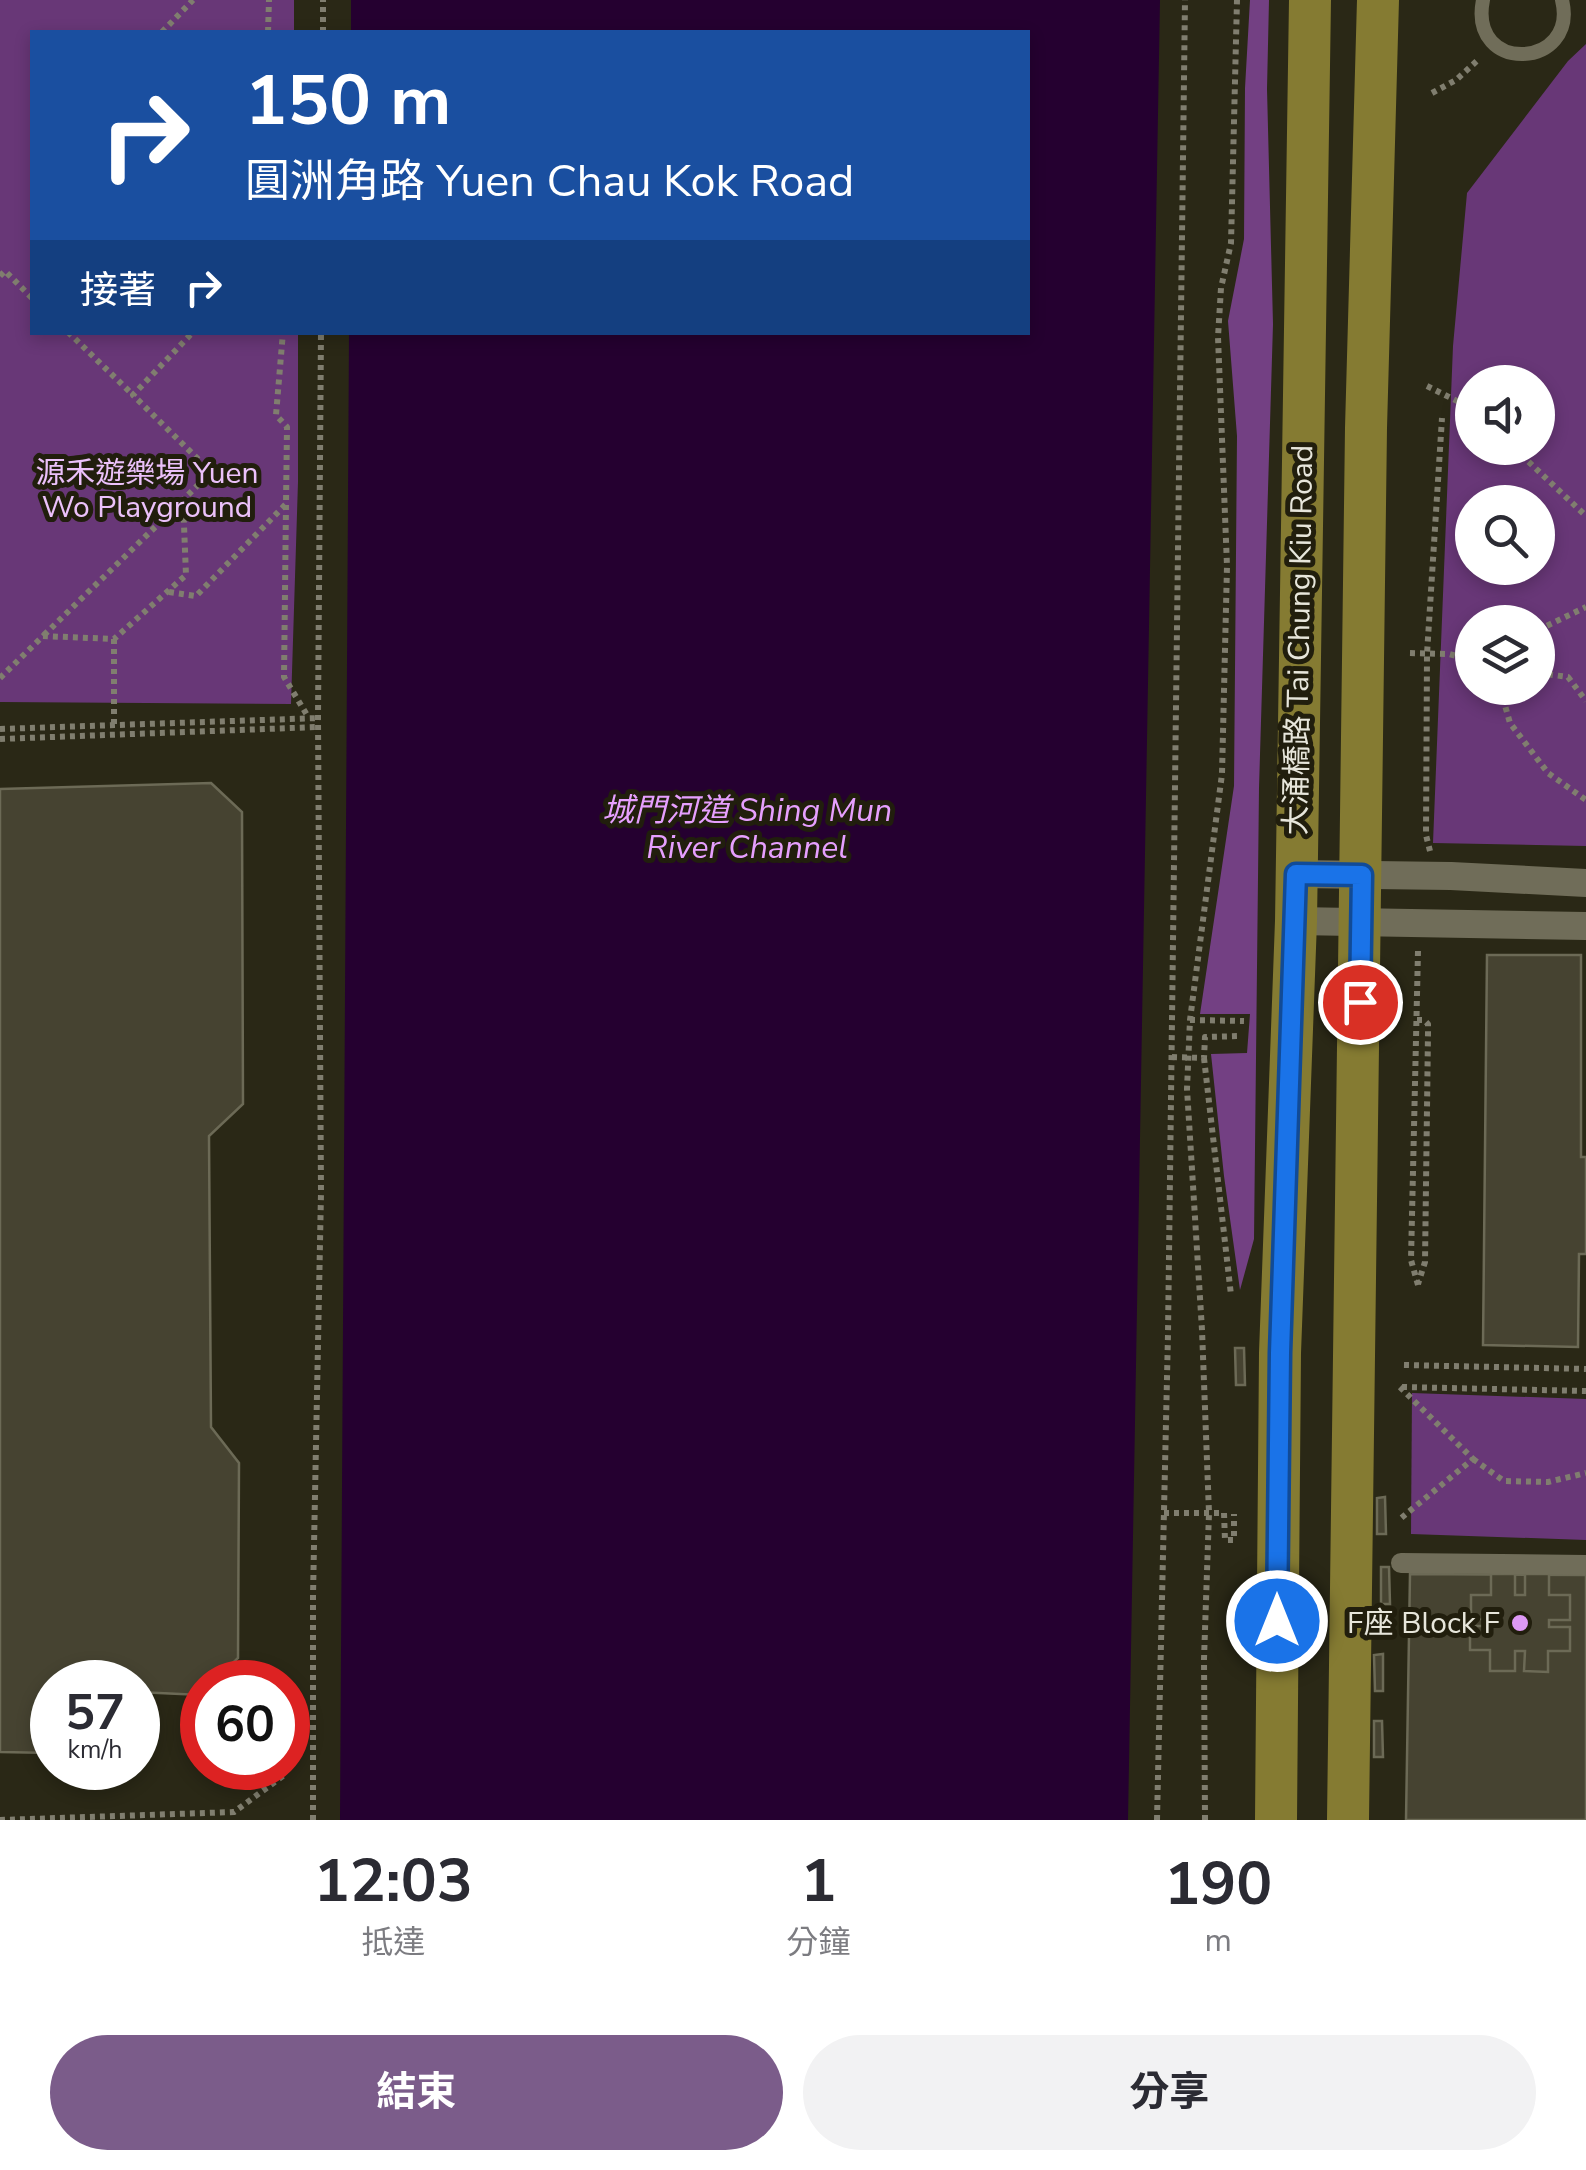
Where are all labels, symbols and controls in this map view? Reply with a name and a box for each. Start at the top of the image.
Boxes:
text: 150 m [245,53,451,149]
icon: right [80,70,210,200]
text: 圓洲角路 Yuen Chau Kok Road [245,151,854,212]
icon: right [176,260,231,315]
text: 接著 [80,265,156,316]
map controls [1455,365,1555,705]
button: sound [1455,365,1555,465]
street label: 大涌橋路 Tai Chung Kiu Road [1276,444,1323,836]
park label: 源禾遊樂場 Yuen Wo Playground [35,453,259,528]
button: search [1455,485,1555,585]
button: layers [1455,605,1555,705]
water label: 城門河道 Shing Mun River Channel [602,789,892,869]
pin [1318,960,1403,1045]
icon: arrive [1333,975,1388,1030]
position arrow [1225,1569,1329,1673]
place label: F座 Block F [1347,1603,1500,1644]
marker: F座 Block F [1509,1612,1531,1634]
speed limit sign: 60 [180,1660,310,1790]
text: 57 [65,1678,125,1747]
text: km/h [67,1733,123,1767]
text: 12:03 [314,1840,473,1922]
text: 1 [800,1840,836,1922]
text: 190 [1164,1843,1272,1925]
text: m [1205,1919,1232,1962]
text: 抵達 [361,1921,425,1964]
text: 分鐘 [786,1921,850,1964]
button: 結束 [50,2035,783,2150]
button: 分享 [803,2035,1536,2150]

